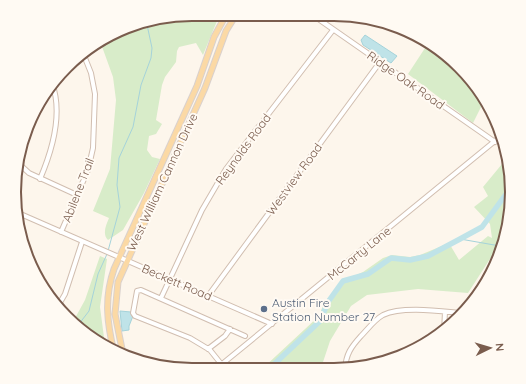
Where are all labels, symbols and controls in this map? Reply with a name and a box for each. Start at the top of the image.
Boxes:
street label: Ridge Oak Road [364,48,448,112]
street label: Reynolds Road [212,110,274,188]
street label: West William Cannon Drive [123,111,201,253]
street label: Westview Road [263,140,325,218]
street label: Abilene Trail [59,156,97,224]
street label: McCarty Lane [324,223,394,283]
street label: Beckett Road [140,260,214,304]
place label: Austin Fire Station Number 27 [272,295,375,324]
marker: Austin Fire Station Number 27 [259,304,269,314]
north arrow [470,328,510,368]
text: N [493,342,507,352]

